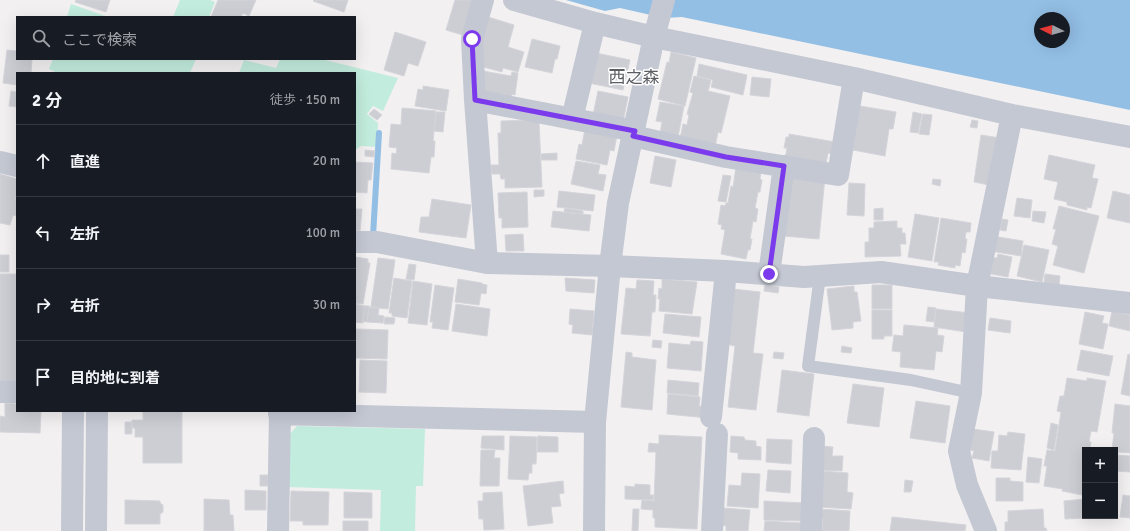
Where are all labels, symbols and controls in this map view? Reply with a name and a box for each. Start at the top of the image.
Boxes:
north arrow [1034,12,1070,48]
search box [16,16,356,60]
icon: search [30,27,52,49]
route start [463,30,481,48]
text: ここで検索 [62,31,137,49]
district label: 西之森 [609,67,660,88]
text: 2 分 [32,90,62,111]
text: 徒歩 · 150 m [270,92,340,108]
icon: ahead [32,150,54,172]
text: 直進 [70,153,100,171]
text: 20 m [313,153,340,169]
icon: left [32,222,54,244]
text: 左折 [70,225,100,243]
text: 100 m [306,225,340,241]
route end [760,265,778,283]
icon: right [32,294,54,316]
text: 右折 [70,297,100,315]
text: 30 m [313,297,340,313]
icon: arrive [32,366,54,388]
text: 目的地に到着 [70,369,160,387]
map controls [1082,447,1118,519]
button: + [1082,447,1118,483]
button: − [1082,483,1118,519]

